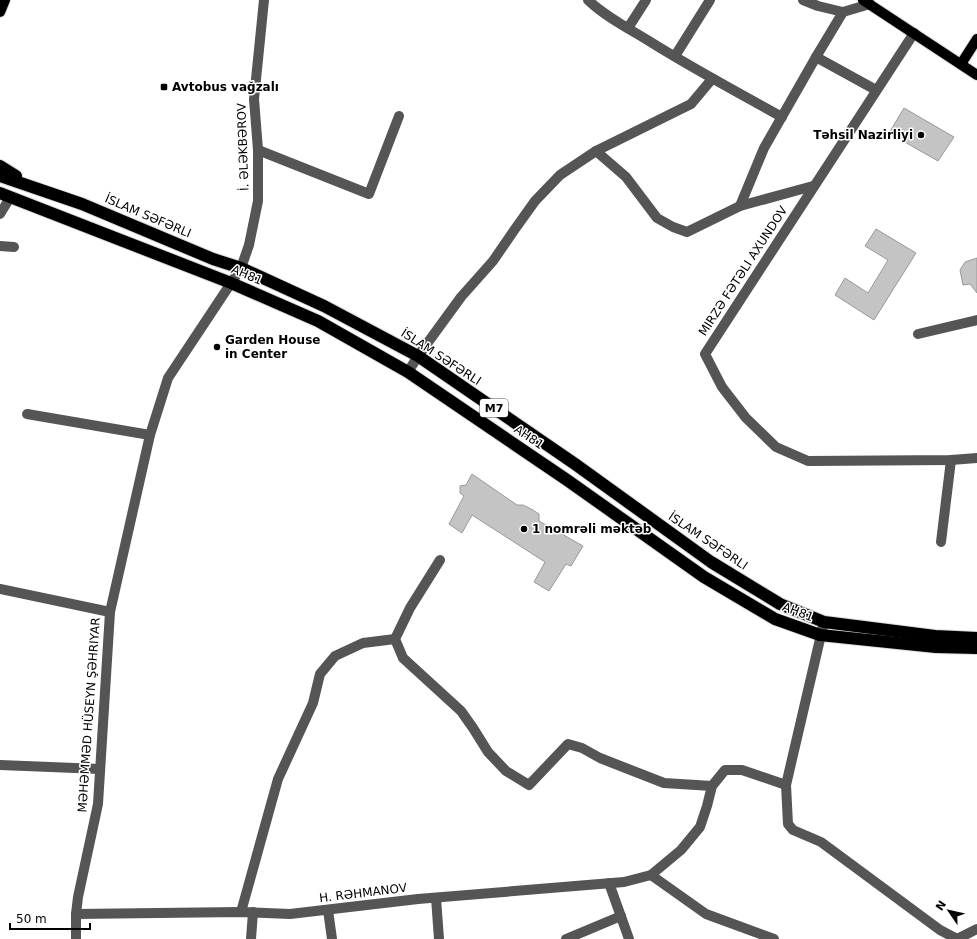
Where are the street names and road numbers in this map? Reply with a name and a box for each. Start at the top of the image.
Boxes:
street label: İ. ƏLƏKBƏROV [233,102,252,191]
street label: İSLAM SƏFƏRLI [103,191,194,241]
street label: MIRZƏ FƏTƏLI AXUNDOV [696,203,791,338]
street label: AH81 [229,262,265,288]
street label: İSLAM SƏFƏRLI [398,325,484,388]
road number: M7 [480,399,508,417]
street label: AH81 [512,422,546,452]
street label: İSLAM SƏFƏRLI [666,509,751,573]
street label: AH81 [780,600,816,624]
street label: MƏHƏMMƏD HÜSEYN ŞƏHRIYAR [73,617,103,813]
street label: H. RƏHMANOV [318,881,408,905]

